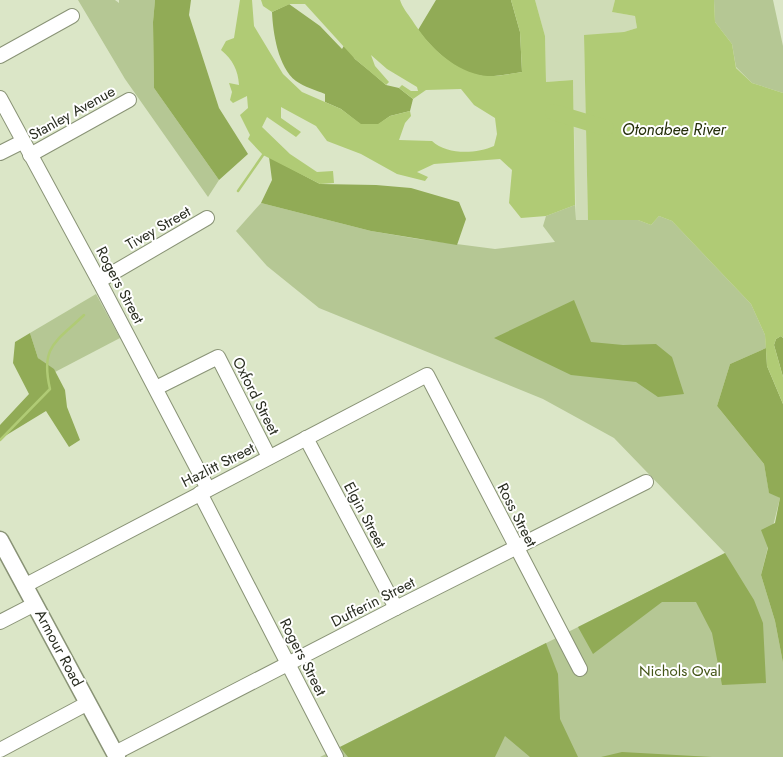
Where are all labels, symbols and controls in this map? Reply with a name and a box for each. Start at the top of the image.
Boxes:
street label: Stanley Avenue [25,80,119,146]
water label: Otonabee River [622,118,728,141]
street label: Tivey Street [121,200,195,255]
street label: Rogers Street [90,243,150,328]
street label: Oxford Street [227,353,285,439]
street label: Hazlitt Street [178,437,259,493]
street label: Elgin Street [338,478,392,552]
street label: Ross Street [492,479,543,551]
street label: Dufferin Street [327,571,419,633]
street label: Armour Road [29,605,89,691]
street label: Rogers Street [274,614,332,700]
park label: Nichols Oval [639,660,721,682]

